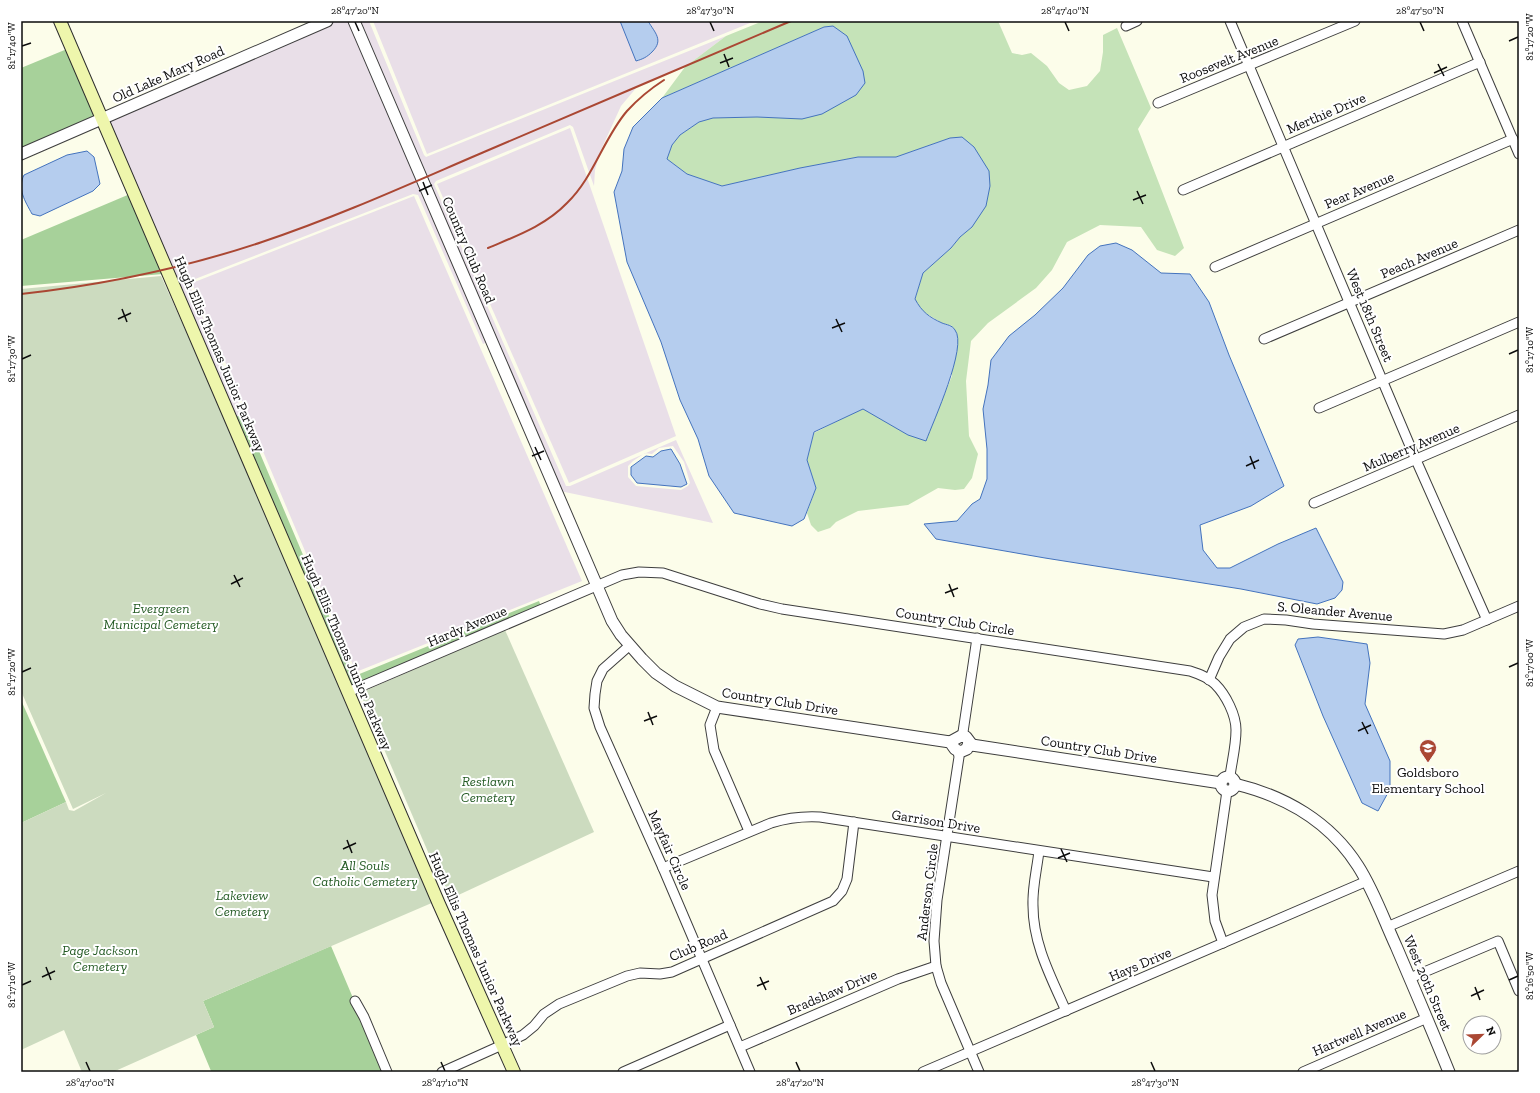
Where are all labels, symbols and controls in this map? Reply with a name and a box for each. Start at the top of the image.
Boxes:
text: 28°47'20"N [331,5,380,17]
text: 28°47'30"N [686,5,734,17]
text: 28°47'40"N [1041,5,1090,17]
text: 28°47'50"N [1396,5,1445,17]
text: 81°17'20"W [1524,13,1536,61]
text: 81°17'40"W [6,22,18,70]
street label: Roosevelt Avenue [1177,32,1281,87]
street label: Old Lake Mary Road [110,42,227,107]
street label: Merthie Drive [1284,89,1369,138]
street label: Pear Avenue [1322,168,1397,213]
street label: Country Club Road [438,194,499,307]
street label: Peach Avenue [1378,234,1461,282]
street label: Hugh Ellis Thomas Junior Parkway [170,254,269,455]
street label: West 18th Street [1342,266,1397,365]
text: 81°17'10"W [1524,326,1536,373]
text: 81°17'30"W [6,335,18,382]
street label: Mulberry Avenue [1360,419,1462,475]
street label: Hugh Ellis Thomas Junior Parkway [297,552,396,753]
street label: S. Oleander Avenue [1277,598,1394,625]
park label: Evergreen Municipal Cemetery [104,600,219,633]
street label: Hardy Avenue [425,602,510,651]
street label: Country Club Circle [894,604,1016,639]
text: 81°17'00"W [1524,638,1536,687]
text: 81°17'20"W [6,648,18,696]
street label: Country Club Drive [721,684,840,719]
street label: Country Club Drive [1040,732,1159,767]
school or university icon: Goldsboro Elementary School [1418,738,1438,763]
place label: Goldsboro Elementary School [1372,764,1485,797]
park label: Restlawn Cemetery [461,773,516,806]
street label: Garrison Drive [890,806,982,837]
street label: Mayfair Circle [644,808,695,893]
street label: Anderson Circle [913,842,942,941]
street label: Hugh Ellis Thomas Junior Parkway [425,849,527,1050]
park label: All Souls Catholic Cemetery [313,857,418,890]
park label: Lakeview Cemetery [215,887,270,920]
street label: Club Road [667,926,730,965]
street label: West 20th Street [1400,933,1456,1034]
park label: Page Jackson Cemetery [62,942,138,975]
street label: Hays Drive [1106,944,1174,985]
text: 81°16'50"W [1524,951,1536,1000]
text: 81°17'10"W [6,961,18,1008]
street label: Bradshaw Drive [785,966,880,1019]
street label: Hartwell Avenue [1310,1005,1409,1060]
north arrow [1462,1015,1502,1055]
text: N [1483,1025,1499,1038]
text: 28°47'00"N [66,1077,115,1089]
text: 28°47'10"N [422,1077,469,1089]
text: 28°47'20"N [776,1077,825,1089]
text: 28°47'30"N [1131,1077,1179,1089]

